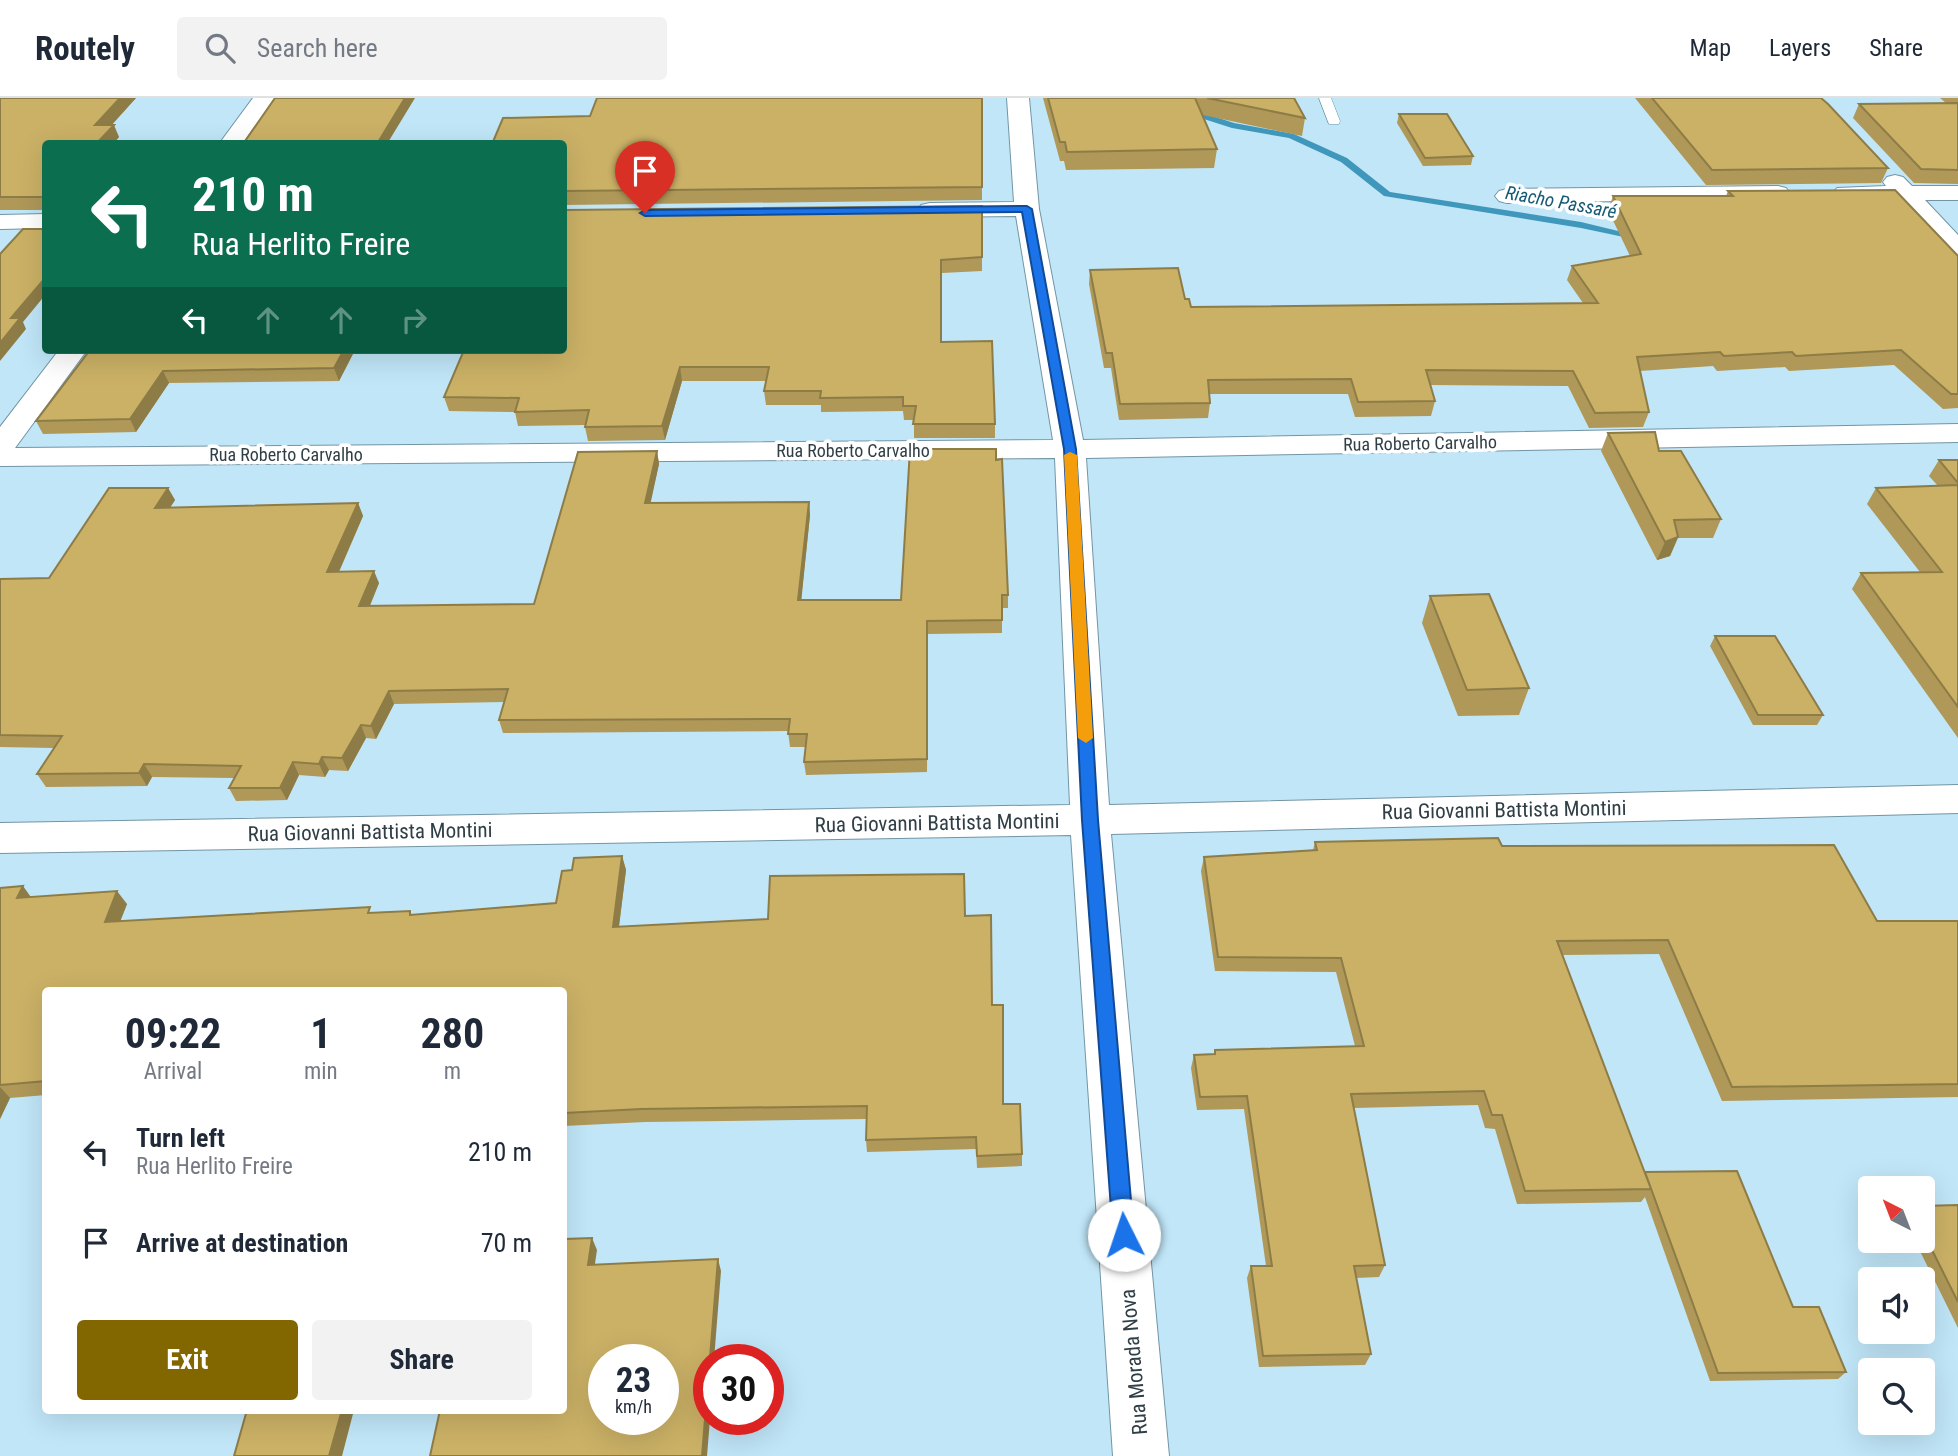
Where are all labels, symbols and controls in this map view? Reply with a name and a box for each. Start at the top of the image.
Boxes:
search box [177,17,667,80]
text: Routely [35,29,135,68]
icon: search [201,29,239,67]
text: Search here [257,33,378,63]
text: Map [1690,34,1731,62]
text: Layers [1769,34,1831,62]
text: Share [1869,34,1923,62]
pin [615,141,675,213]
icon: arrive [626,152,664,190]
text: 210 m [192,166,314,223]
icon: left [77,168,168,259]
water label: Riacho Passaré [1504,181,1619,223]
text: Rua Herlito Freire [192,225,410,263]
icon: left [176,301,214,339]
icon: ahead [249,301,287,339]
icon: ahead [322,301,360,339]
icon: right [395,301,433,339]
street label: Rua Roberto Carvalho [1343,431,1497,455]
street label: Rua Roberto Carvalho [776,440,930,461]
street label: Rua Roberto Carvalho [209,444,363,465]
street label: Rua Giovanni Battista Montini [1381,796,1627,824]
street label: Rua Giovanni Battista Montini [814,809,1060,837]
street label: Rua Giovanni Battista Montini [247,818,493,846]
text: 09:22 [125,1009,221,1058]
text: 1 [310,1009,331,1058]
text: 280 [420,1009,484,1058]
text: Arrival [144,1058,202,1085]
text: min [304,1058,338,1085]
text: m [444,1058,461,1085]
text: Turn left [136,1123,225,1153]
icon: left [77,1133,115,1171]
text: 210 m [468,1137,532,1167]
text: Rua Herlito Freire [136,1153,293,1180]
north arrow [1858,1176,1936,1253]
map controls [1858,1176,1935,1435]
position arrow [1087,1198,1161,1272]
icon: arrive [77,1224,115,1262]
text: Arrive at destination [136,1228,348,1258]
text: 70 m [481,1228,532,1258]
button: sound [1858,1267,1935,1344]
street label: Rua Morada Nova [1116,1288,1152,1436]
button: Exit [77,1320,298,1400]
button: Share [312,1320,532,1400]
speed limit sign: 30 [693,1344,784,1435]
button: search [1858,1358,1935,1435]
text: 23 [616,1360,651,1401]
text: km/h [615,1396,652,1417]

